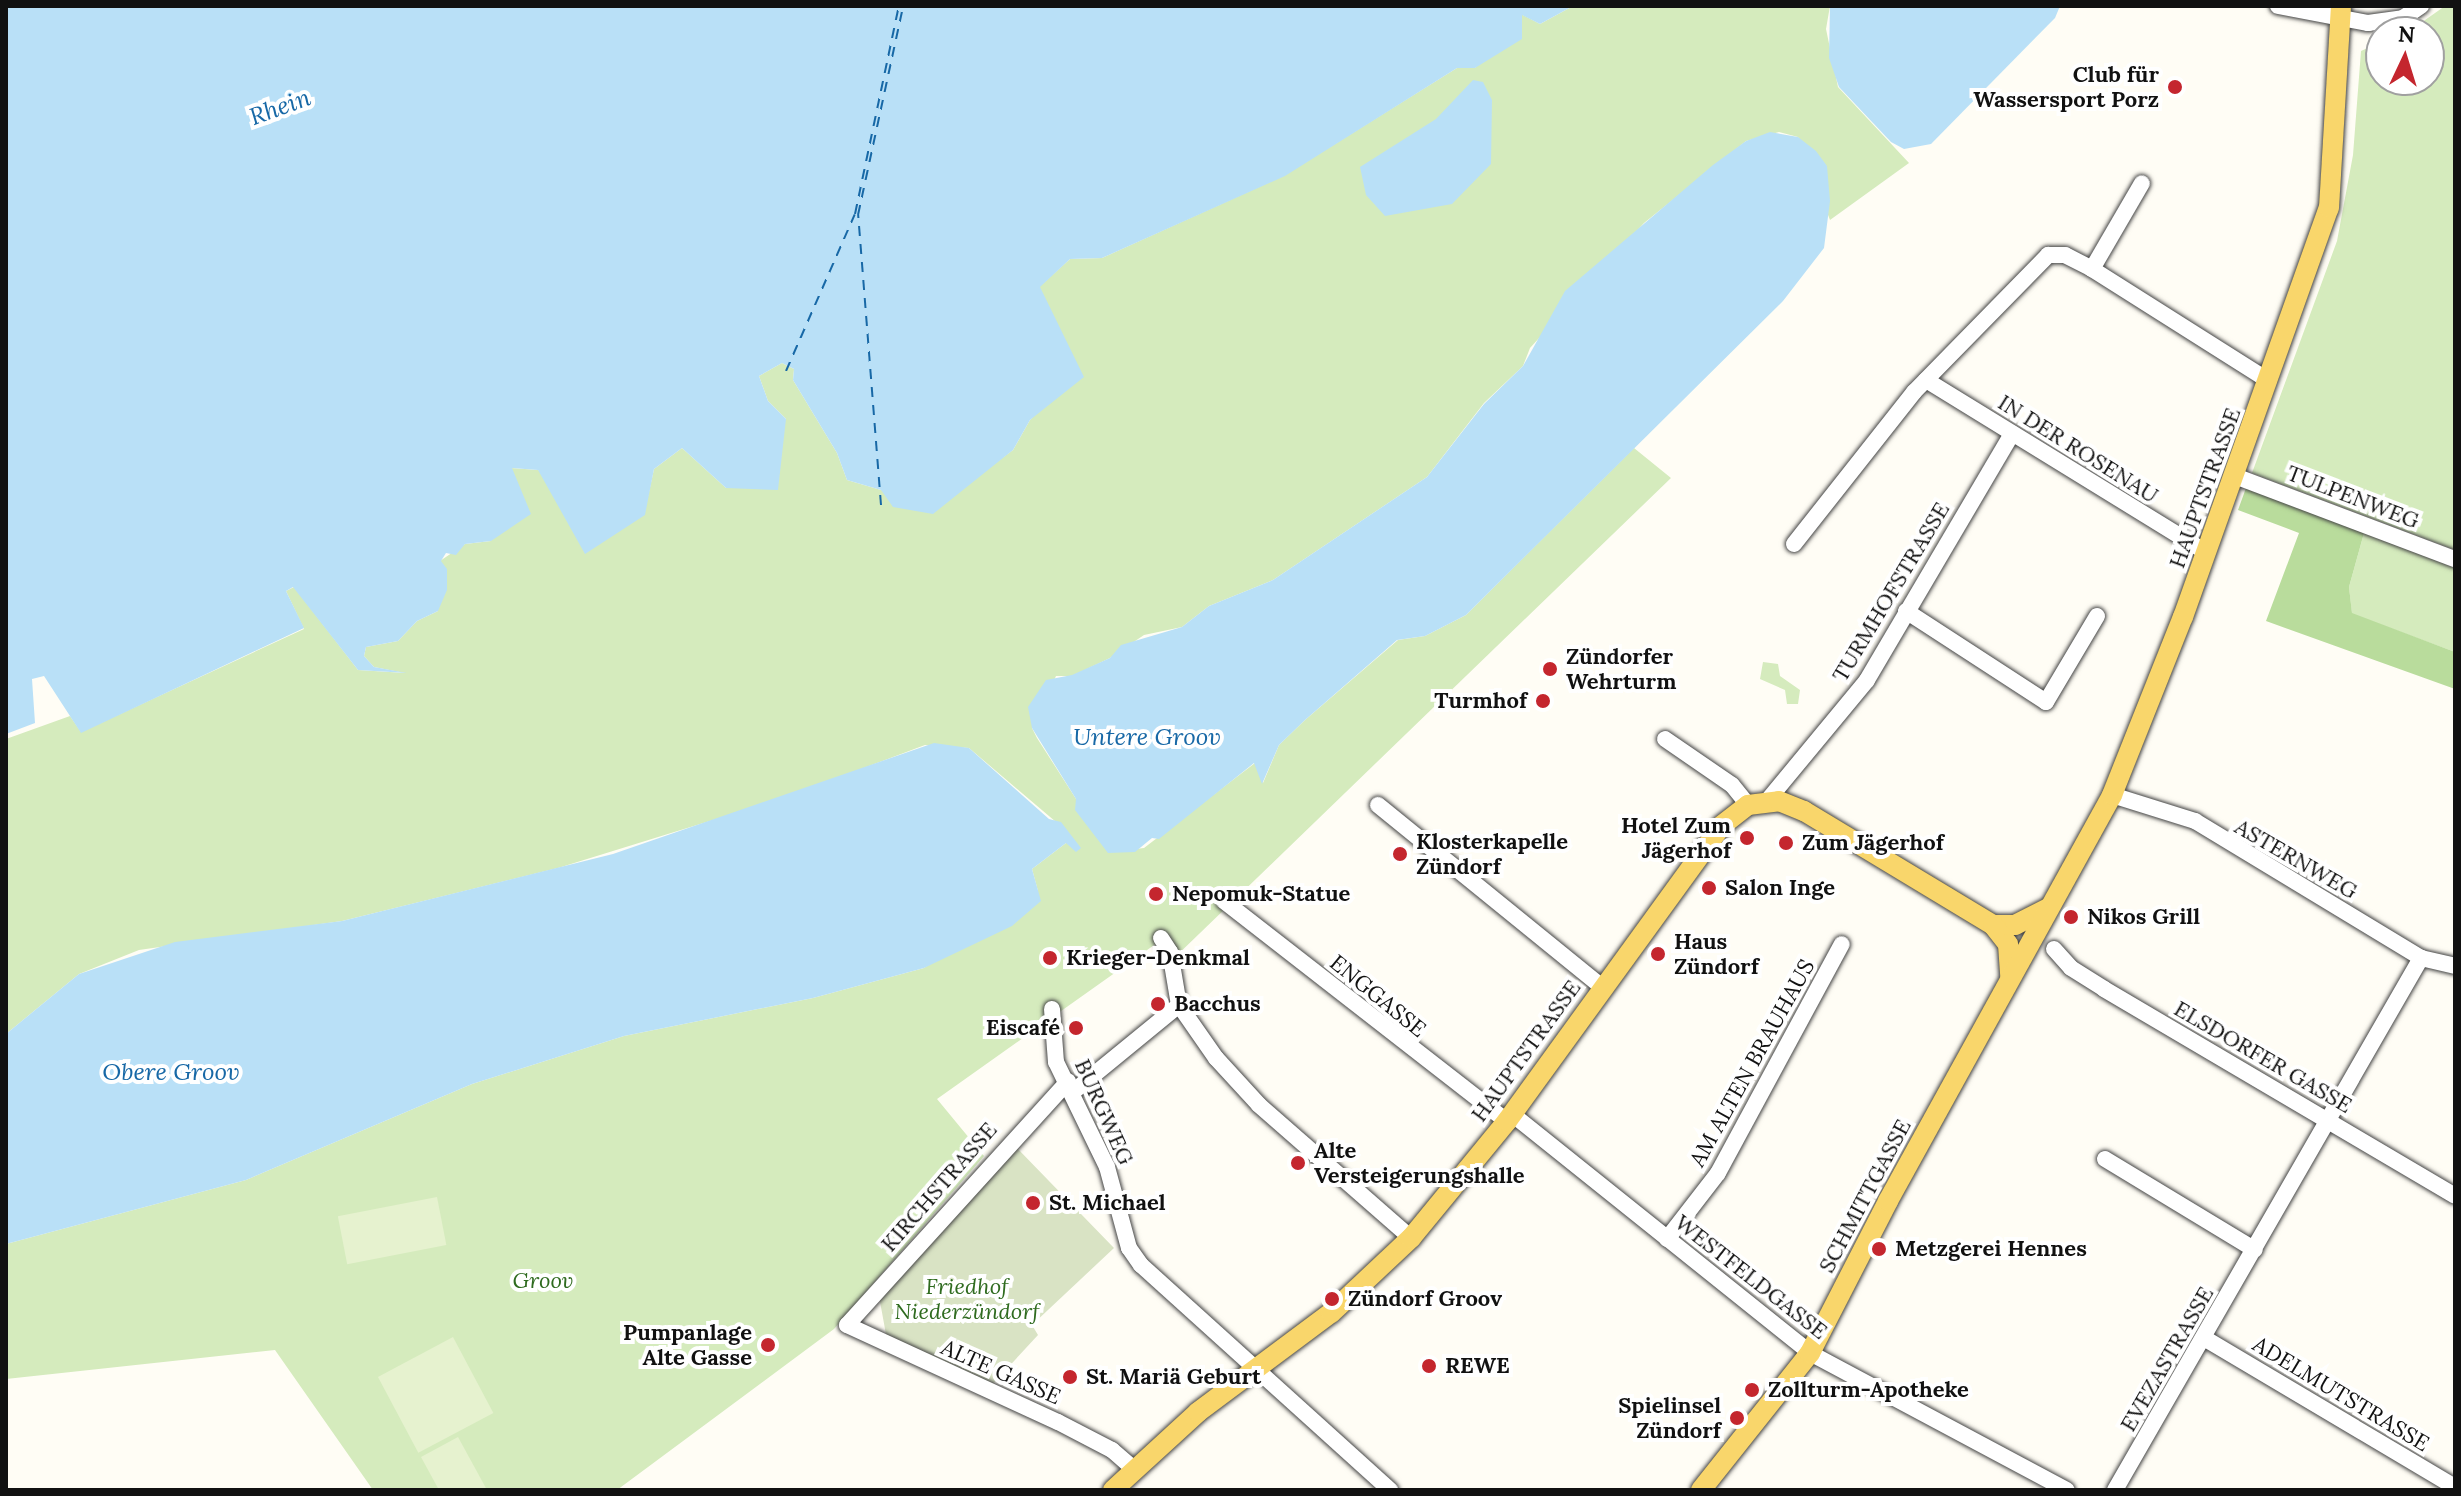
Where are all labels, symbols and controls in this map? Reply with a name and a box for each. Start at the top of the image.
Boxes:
north arrow [2365,16,2445,96]
text: N [2397,19,2416,49]
place label: Club für Wassersport Porz [1973,61,2159,112]
marker: Club für Wassersport Porz [2166,78,2184,96]
water label: Rhein [246,83,314,131]
street label: IN DER ROSENAU [1993,389,2163,509]
street label: HAUPTSTRASSE [2164,404,2246,572]
street label: TULPENWEG [2283,460,2423,534]
street label: TURMHOFSTRASSE [1827,497,1955,687]
place label: Zündorfer Wehrturm [1566,643,1676,694]
marker: Zündorfer Wehrturm [1541,660,1559,678]
place label: Turmhof [1434,688,1527,714]
marker: Turmhof [1534,692,1552,710]
water label: Untere Groov [1073,723,1221,751]
place label: Hotel Zum Jägerhof [1621,812,1731,864]
street label: ASTERNWEG [2230,813,2362,905]
place label: Klosterkapelle Zündorf [1416,828,1568,880]
marker: Hotel Zum Jägerhof [1738,829,1756,847]
place label: Zum Jägerhof [1802,830,1944,856]
marker: Zum Jägerhof [1777,834,1795,852]
marker: Klosterkapelle Zündorf [1391,845,1409,863]
place label: Salon Inge [1725,875,1835,901]
marker: Salon Inge [1700,879,1718,897]
place label: Nepomuk-Statue [1172,881,1350,907]
marker: Nepomuk-Statue [1147,885,1165,903]
place label: Nikos Grill [2087,904,2200,930]
marker: Nikos Grill [2062,908,2080,926]
place label: Haus Zündorf [1674,928,1759,980]
place label: Krieger-Denkmal [1066,945,1250,971]
marker: Haus Zündorf [1649,945,1667,963]
marker: Krieger-Denkmal [1041,949,1059,967]
street label: ENGGASSE [1325,949,1431,1043]
street label: AM ALTEN BRAUHAUS [1684,955,1820,1171]
street label: HAUPTSTRASSE [1466,975,1586,1127]
place label: Bacchus [1174,991,1261,1017]
marker: Bacchus [1149,995,1167,1013]
street label: ELSDORFER GASSE [2169,995,2357,1119]
place label: Eiscafé [986,1015,1060,1041]
marker: Eiscafé [1067,1019,1085,1037]
street label: BURGWEG [1069,1055,1139,1169]
water label: Obere Groov [102,1058,240,1086]
street label: SCHMITTGASSE [1813,1115,1917,1277]
street label: KIRCHSTRASSE [876,1117,1002,1257]
place label: Alte Versteigerungshalle [1314,1137,1525,1188]
marker: Alte Versteigerungshalle [1289,1154,1307,1172]
place label: St. Michael [1049,1190,1166,1216]
marker: St. Michael [1024,1194,1042,1212]
street label: WESTFELDGASSE [1670,1209,1832,1345]
place label: Metzgerei Hennes [1895,1236,2087,1262]
marker: Metzgerei Hennes [1870,1240,1888,1258]
park label: Groov [513,1268,573,1294]
park label: Friedhof Niederzündorf [895,1273,1039,1324]
street label: EVEZASTRASSE [2115,1282,2219,1436]
place label: Zündorf Groov [1348,1286,1502,1312]
marker: Zündorf Groov [1323,1290,1341,1308]
place label: Pumpanlage Alte Gasse [623,1319,752,1370]
street label: ADELMUTSTRASSE [2248,1331,2434,1457]
street label: ALTE GASSE [937,1334,1065,1410]
marker: Pumpanlage Alte Gasse [759,1336,777,1354]
place label: REWE [1445,1353,1510,1379]
marker: REWE [1420,1357,1438,1375]
place label: St. Mariä Geburt [1086,1364,1261,1390]
marker: St. Mariä Geburt [1061,1368,1079,1386]
place label: Zollturm-Apotheke [1768,1377,1969,1403]
marker: Zollturm-Apotheke [1743,1381,1761,1399]
place label: Spielinsel Zündorf [1618,1392,1721,1444]
marker: Spielinsel Zündorf [1728,1409,1746,1427]

